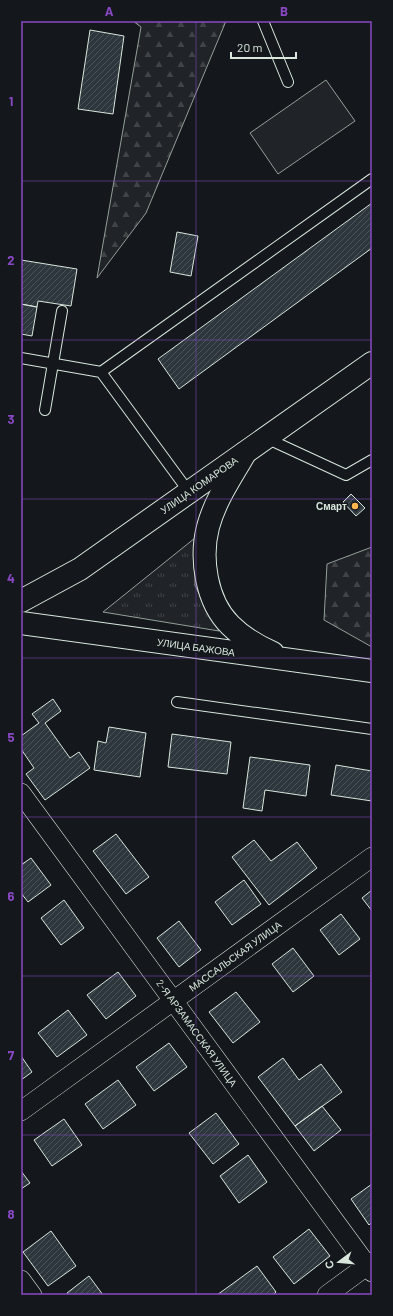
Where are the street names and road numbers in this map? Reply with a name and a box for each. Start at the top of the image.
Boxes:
street label: УЛИЦА КОМАРОВА [158,454,240,516]
street label: УЛИЦА БАЖОВА [156,636,236,658]
street label: МАССАЛЬСКАЯ УЛИЦА [186,918,284,994]
street label: 2-Я АРЗАМАССКАЯ УЛИЦА [154,977,240,1089]

